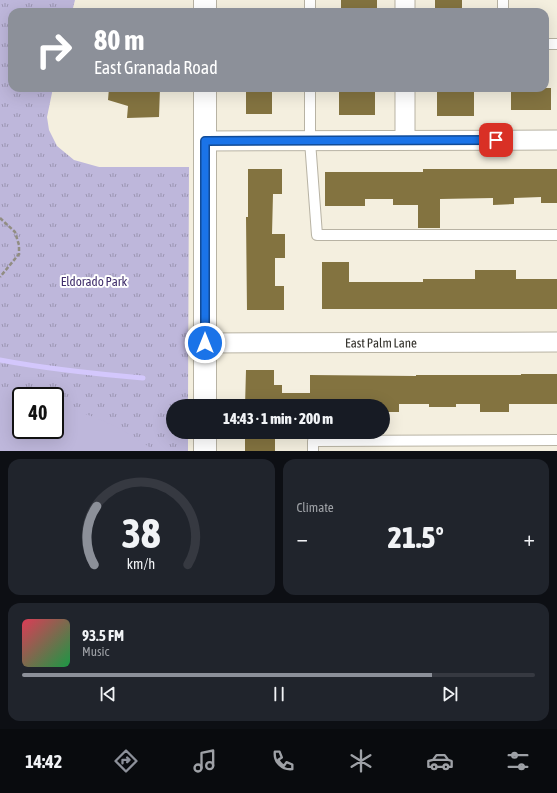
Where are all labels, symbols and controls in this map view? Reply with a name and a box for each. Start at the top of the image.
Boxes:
icon: right [28,24,80,76]
text: 80 m [94,24,144,56]
text: East Granada Road [94,57,218,78]
pin [479,123,513,157]
icon: arrive [485,129,507,151]
park label: Eldorado Park [61,274,128,289]
position arrow [184,322,226,364]
street label: East Palm Lane [345,335,417,350]
speed limit sign: 40 [12,387,64,439]
text: 14:43 · 1 min · 200 m [223,410,333,427]
text: Climate [297,500,334,515]
text: 38 [122,509,161,557]
text: 21.5° [388,520,444,554]
text: − [297,525,308,551]
text: + [524,525,535,551]
text: km/h [127,556,155,572]
text: 93.5 FM [82,627,124,644]
text: Music [82,644,109,659]
icon: previous [97,683,119,705]
icon: pause [268,683,290,705]
icon: next [439,683,461,705]
icon: directions [112,747,140,775]
icon: music [191,747,219,775]
icon: phone [269,747,297,775]
icon: climate [347,747,375,775]
icon: car [426,747,454,775]
icon: filters [504,747,532,775]
text: 14:42 [25,751,62,772]

